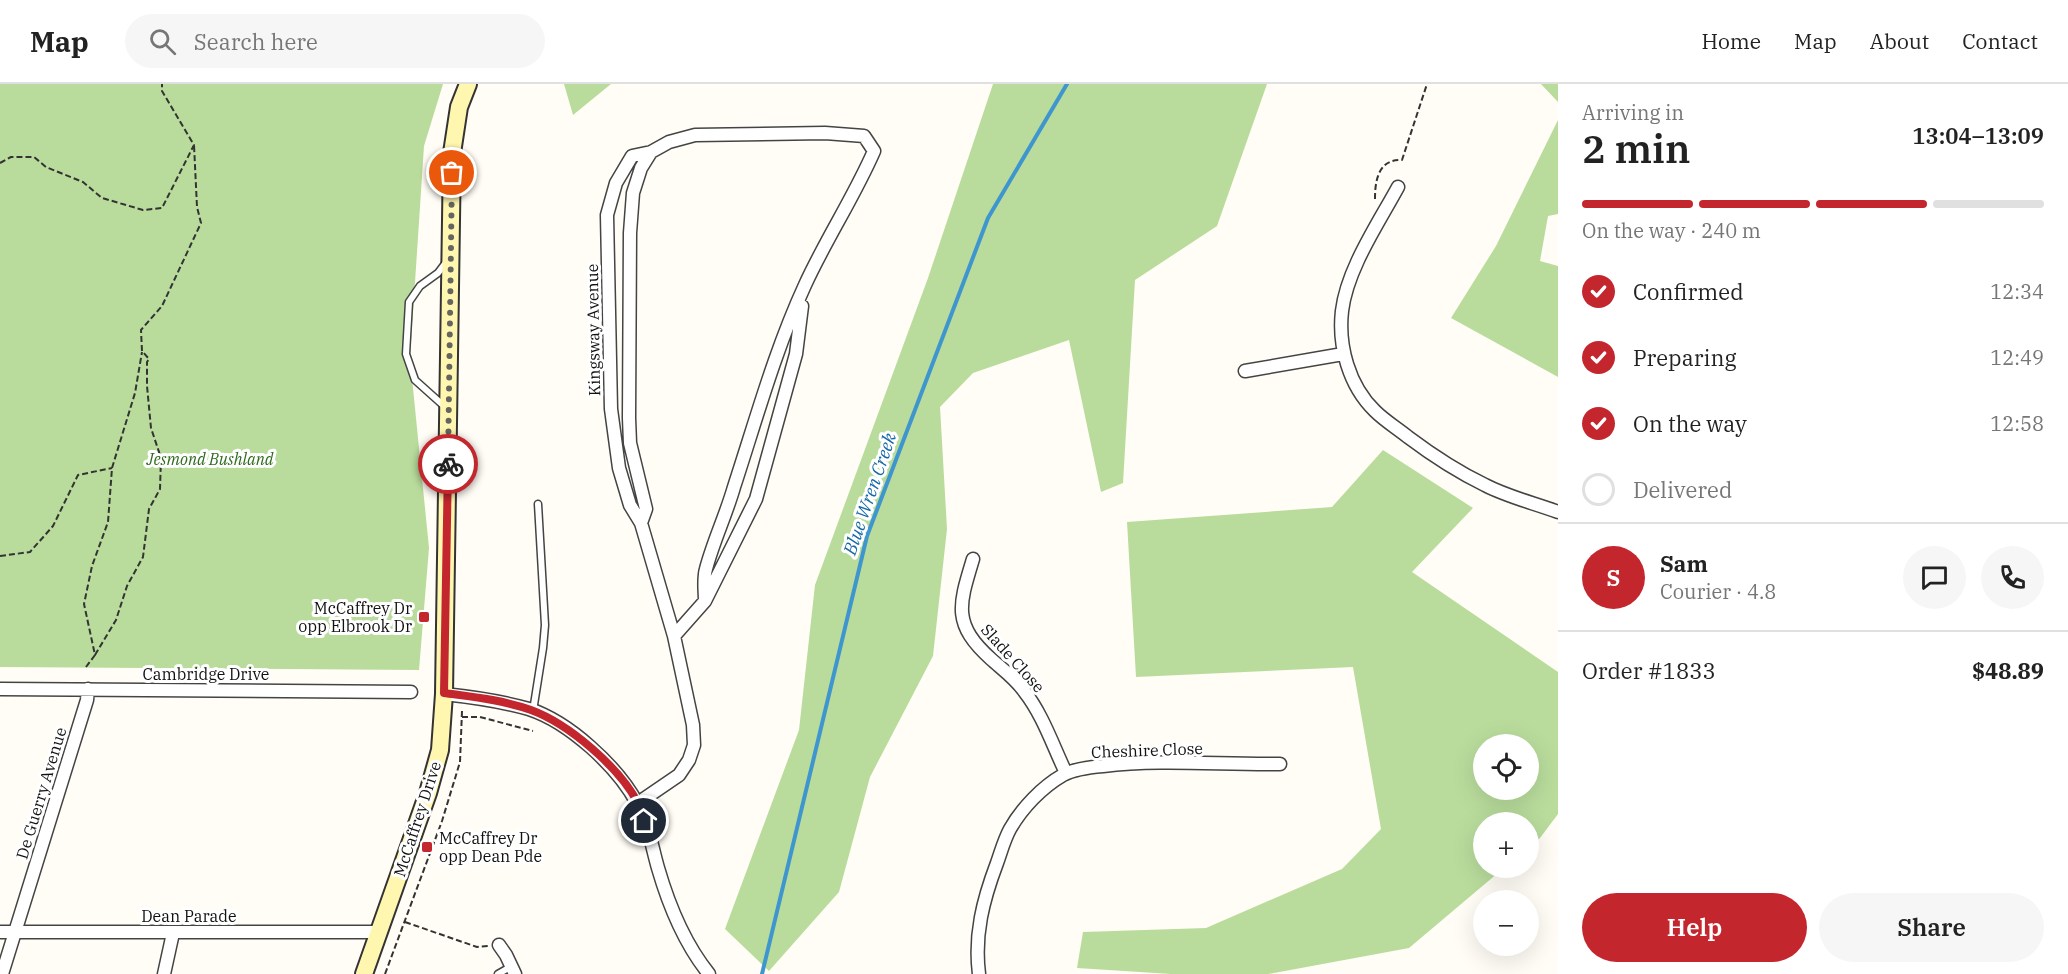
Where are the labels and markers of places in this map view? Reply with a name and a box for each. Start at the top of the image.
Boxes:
pin [426,147,477,198]
place label: McCaffrey Dr opp Elbrook Dr [298,598,412,636]
marker: McCaffrey Dr opp Elbrook Dr [417,610,431,624]
pin [618,795,669,846]
place label: McCaffrey Dr opp Dean Pde [439,828,542,866]
marker: McCaffrey Dr opp Dean Pde [420,840,434,854]

